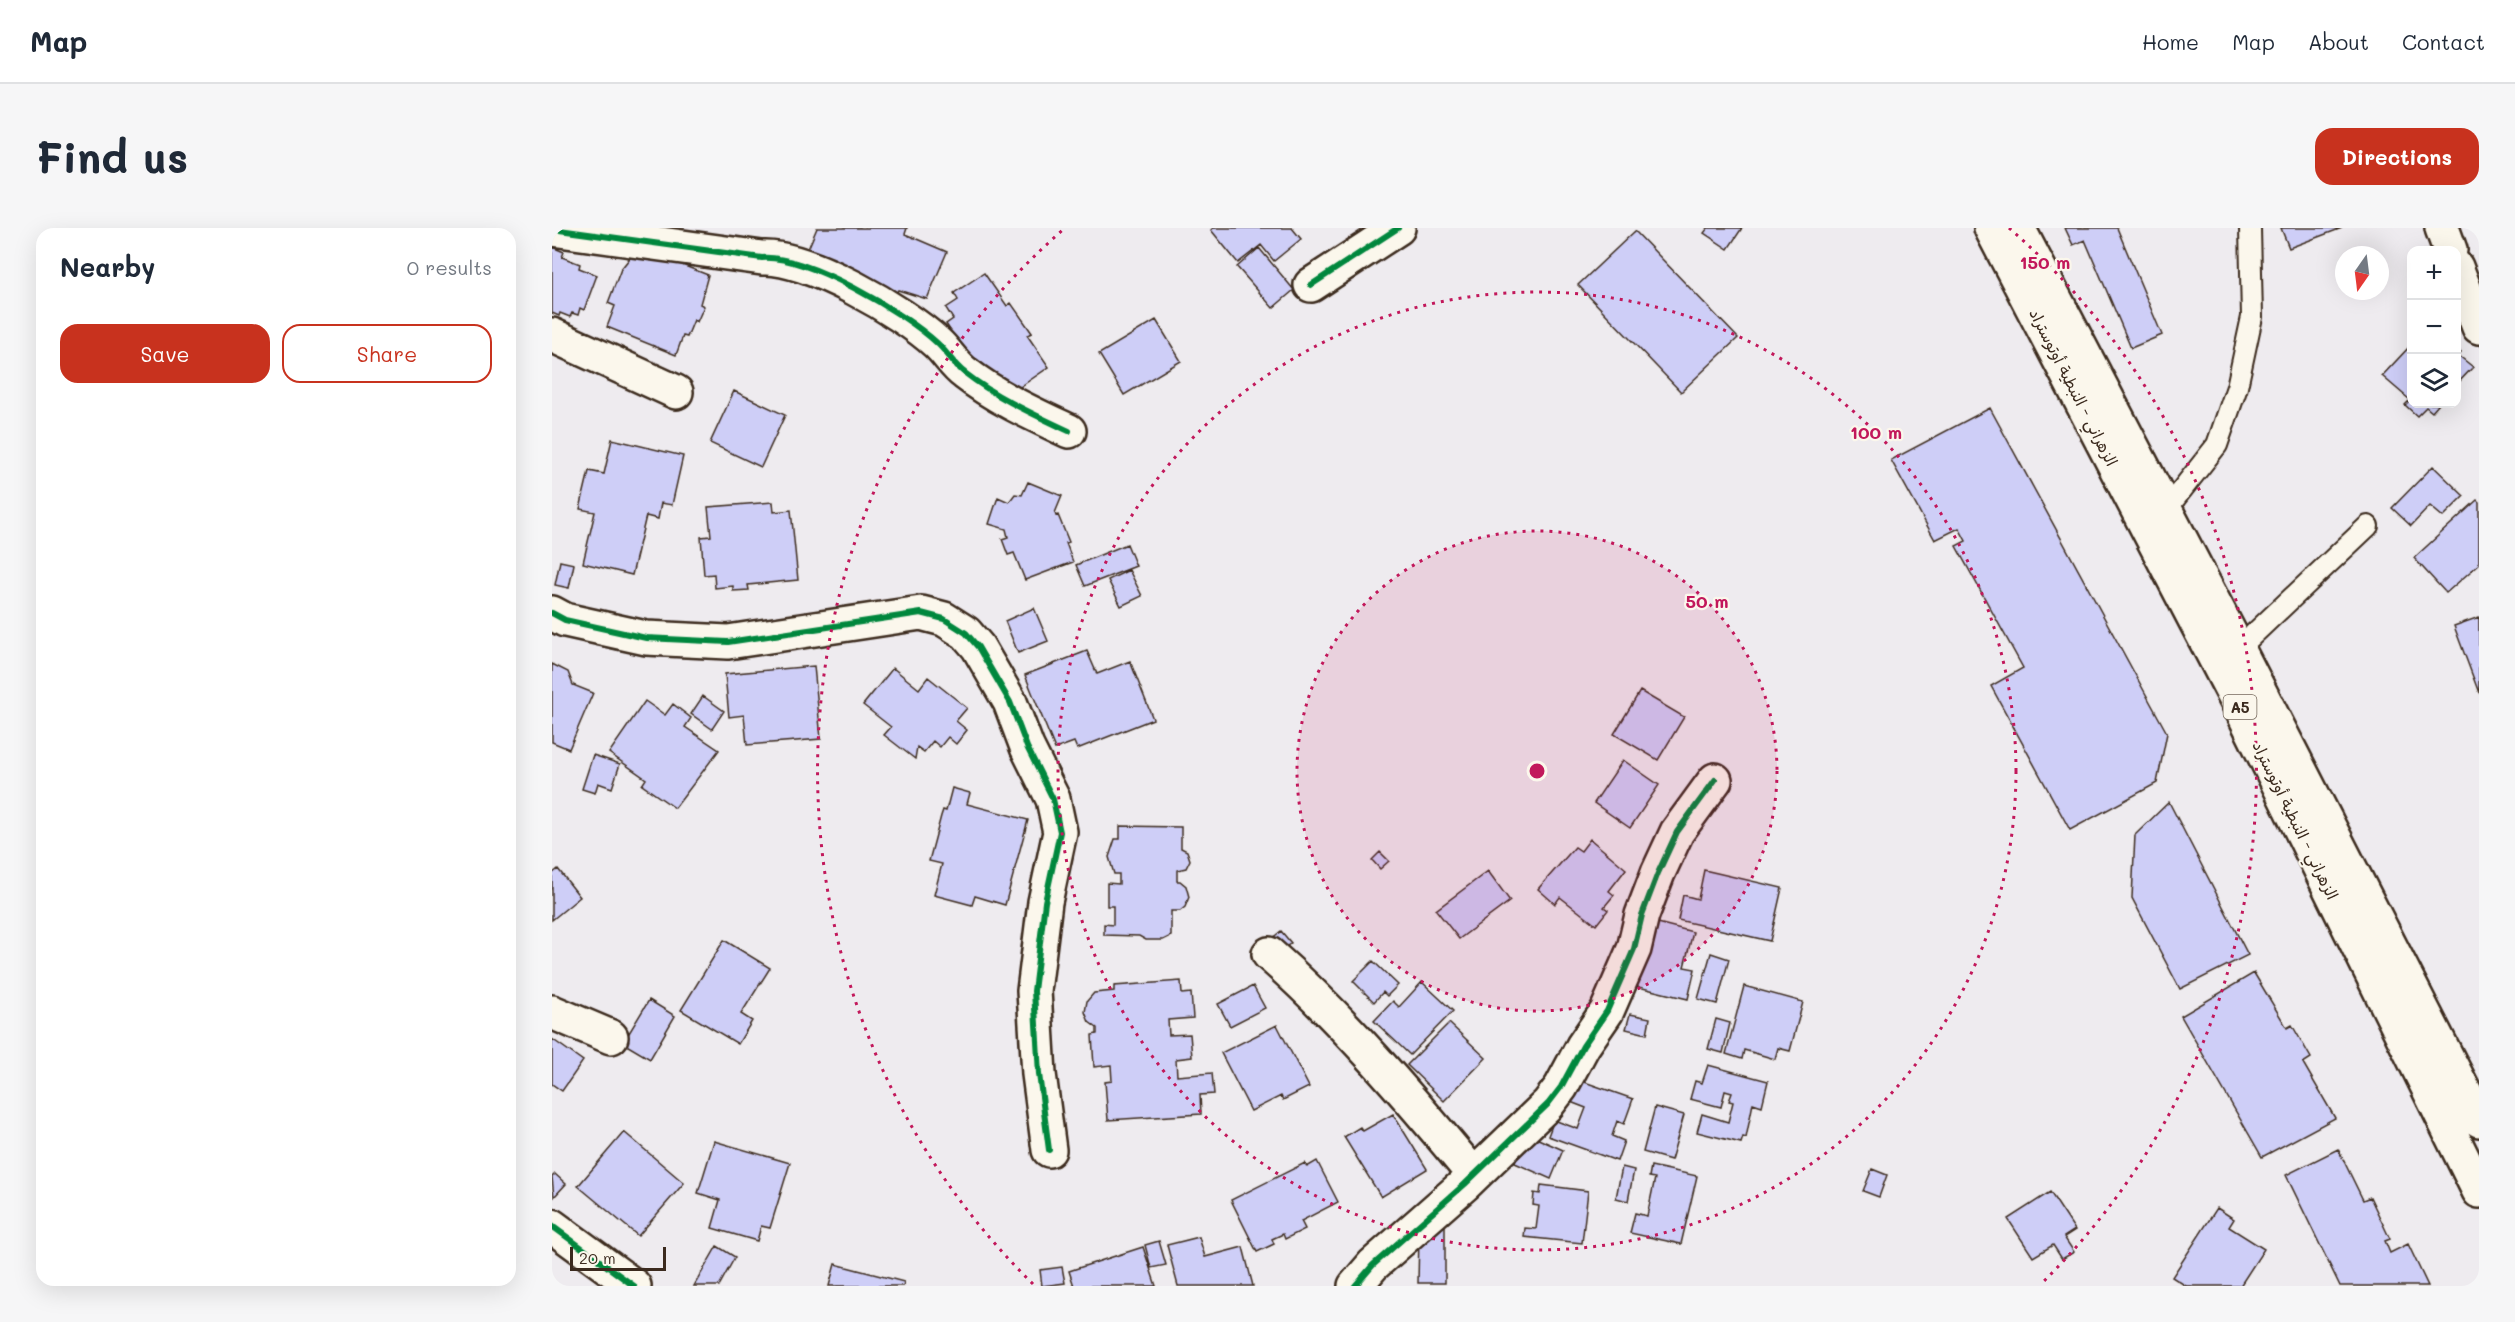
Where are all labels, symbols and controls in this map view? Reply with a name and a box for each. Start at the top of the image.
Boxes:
text: Map [30,23,87,59]
text: Home [2142,28,2199,55]
text: Map [2232,28,2275,55]
text: About [2308,28,2369,55]
text: Contact [2402,28,2485,55]
button: Directions [2315,128,2479,185]
text: Find us [36,129,188,184]
north arrow [2335,246,2389,300]
map controls [2407,246,2461,408]
button: + [2407,246,2461,300]
text: Nearby [60,250,155,284]
text: 150 m [2020,250,2070,274]
text: 0 results [407,254,492,280]
button: − [2407,300,2461,354]
street label: الزهراني - النبطية أوتوستراد [2021,305,2123,472]
button: Save [60,324,270,383]
button: Share [282,324,492,383]
button: layers [2407,354,2461,408]
text: 100 m [1850,420,1902,444]
text: 50 m [1686,589,1728,613]
road number: A5 [2224,695,2256,719]
street label: الزهراني - النبطية أوتوستراد [2244,737,2344,905]
centre of rings [1527,761,1547,781]
scale bar [570,1244,666,1272]
text: 20 m [579,1247,616,1268]

